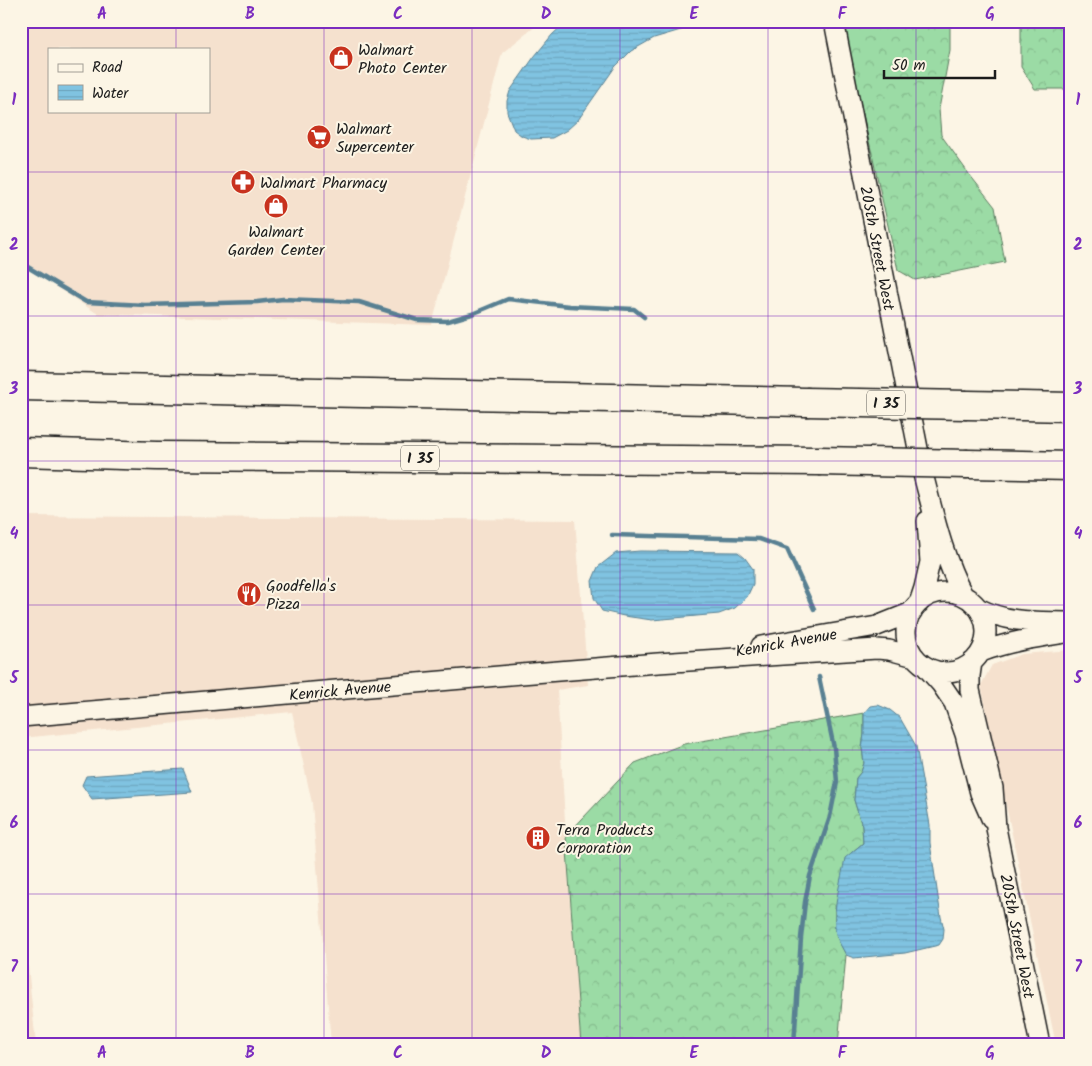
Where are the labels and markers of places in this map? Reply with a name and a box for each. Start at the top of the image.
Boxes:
place label: Walmart Photo Center [358,38,448,81]
shop icon: Walmart Photo Center [328,45,354,71]
place label: Walmart Supercenter [336,117,416,160]
supermarket icon: Walmart Supercenter [306,124,332,150]
pharmacy icon: Walmart Pharmacy [230,169,256,195]
place label: Walmart Pharmacy [260,171,388,196]
shop icon: Walmart Garden Center [263,193,289,219]
place label: Walmart Garden Center [228,220,326,263]
place label: Goodfella's Pizza [266,574,336,617]
restaurant icon: Goodfella's Pizza [236,581,262,607]
place label: Terra Products Corporation [556,818,653,861]
building icon: Terra Products Corporation [525,825,551,851]

